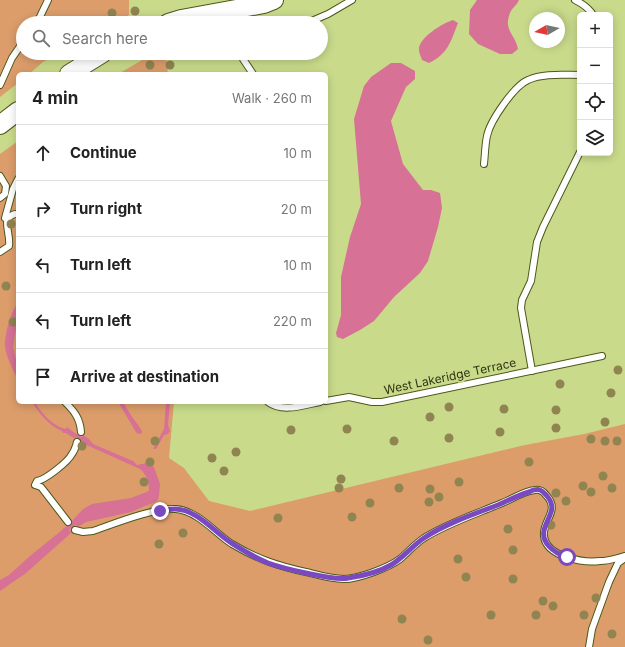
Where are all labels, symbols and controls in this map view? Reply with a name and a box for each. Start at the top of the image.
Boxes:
north arrow [529,12,565,48]
map controls [577,12,613,156]
button: + [577,12,613,48]
search box [16,16,328,60]
icon: search [30,27,52,49]
text: Search here [62,29,148,48]
button: − [577,48,613,84]
button: locate [577,84,613,120]
text: 4 min [32,88,78,108]
text: Walk · 260 m [232,90,312,106]
button: layers [577,120,613,156]
icon: ahead [32,142,54,164]
text: Continue [70,143,137,162]
text: 10 m [283,145,312,161]
icon: right [32,198,54,220]
text: Turn right [70,199,142,218]
text: 20 m [281,201,312,217]
icon: left [32,254,54,276]
text: Turn left [70,255,131,274]
text: 10 m [283,257,312,273]
icon: left [32,310,54,332]
text: Turn left [70,311,131,330]
text: 220 m [273,313,312,329]
street label: West Lakeridge Terrace [382,355,518,397]
icon: arrive [32,366,54,388]
text: Arrive at destination [70,367,219,386]
route end [151,502,169,520]
route start [558,548,576,566]

